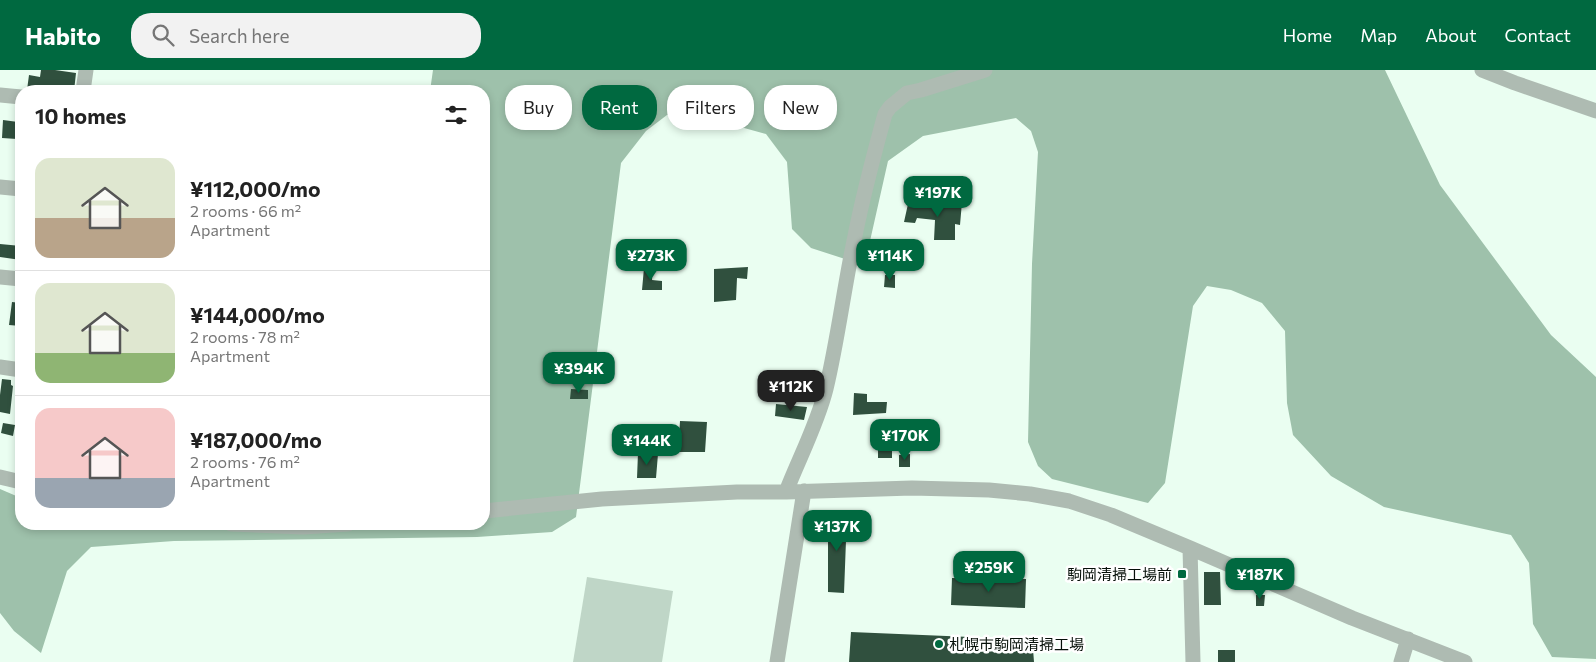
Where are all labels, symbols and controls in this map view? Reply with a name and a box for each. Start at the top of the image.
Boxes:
search box [131,13,481,58]
text: Habito [25,21,101,50]
icon: search [149,21,177,49]
text: Search here [189,24,289,47]
text: Home [1283,24,1332,46]
text: Map [1360,24,1397,46]
text: About [1425,24,1477,46]
text: Contact [1505,24,1571,46]
chip: Buy [505,85,572,130]
chip: Rent [582,85,657,130]
chip: Filters [667,85,754,130]
chip: New [764,85,837,130]
icon: filters [442,101,470,129]
text: 10 homes [35,103,126,128]
text: ¥112,000/mo [190,176,321,201]
pin: ¥197K [903,176,973,218]
icon: home [75,178,135,238]
text: ¥197K [914,182,962,201]
text: 2 rooms · 66 m² [190,201,301,220]
text: Apartment [190,220,270,239]
pin: ¥273K [616,238,686,281]
pin: ¥114K [855,238,925,281]
text: ¥273K [627,245,675,264]
text: ¥114K [867,245,913,264]
text: ¥144,000/mo [190,302,325,327]
icon: home [75,303,135,363]
text: 2 rooms · 78 m² [190,327,300,346]
text: Apartment [190,346,270,365]
pin: ¥394K [544,352,614,394]
text: ¥394K [554,358,604,377]
pin: ¥112K [756,370,826,412]
text: ¥112K [769,376,814,395]
pin: ¥170K [870,418,940,461]
pin: ¥144K [612,424,682,466]
text: ¥170K [881,425,929,444]
text: ¥187,000/mo [190,427,322,452]
icon: home [75,428,135,488]
text: ¥144K [623,430,671,449]
text: 2 rooms · 76 m² [190,452,300,471]
text: Apartment [190,471,270,490]
pin: ¥137K [802,510,872,552]
text: ¥137K [814,516,860,535]
pin: ¥259K [954,550,1024,593]
text: ¥259K [964,557,1014,576]
pin: ¥187K [1225,558,1295,600]
text: ¥187K [1236,564,1284,583]
place label: 駒岡清掃工場前 [1067,565,1172,583]
marker: 駒岡清掃工場前 [1176,568,1188,580]
place label: 札幌市駒岡清掃工場 [949,635,1084,653]
marker: 札幌市駒岡清掃工場 [933,638,945,650]

